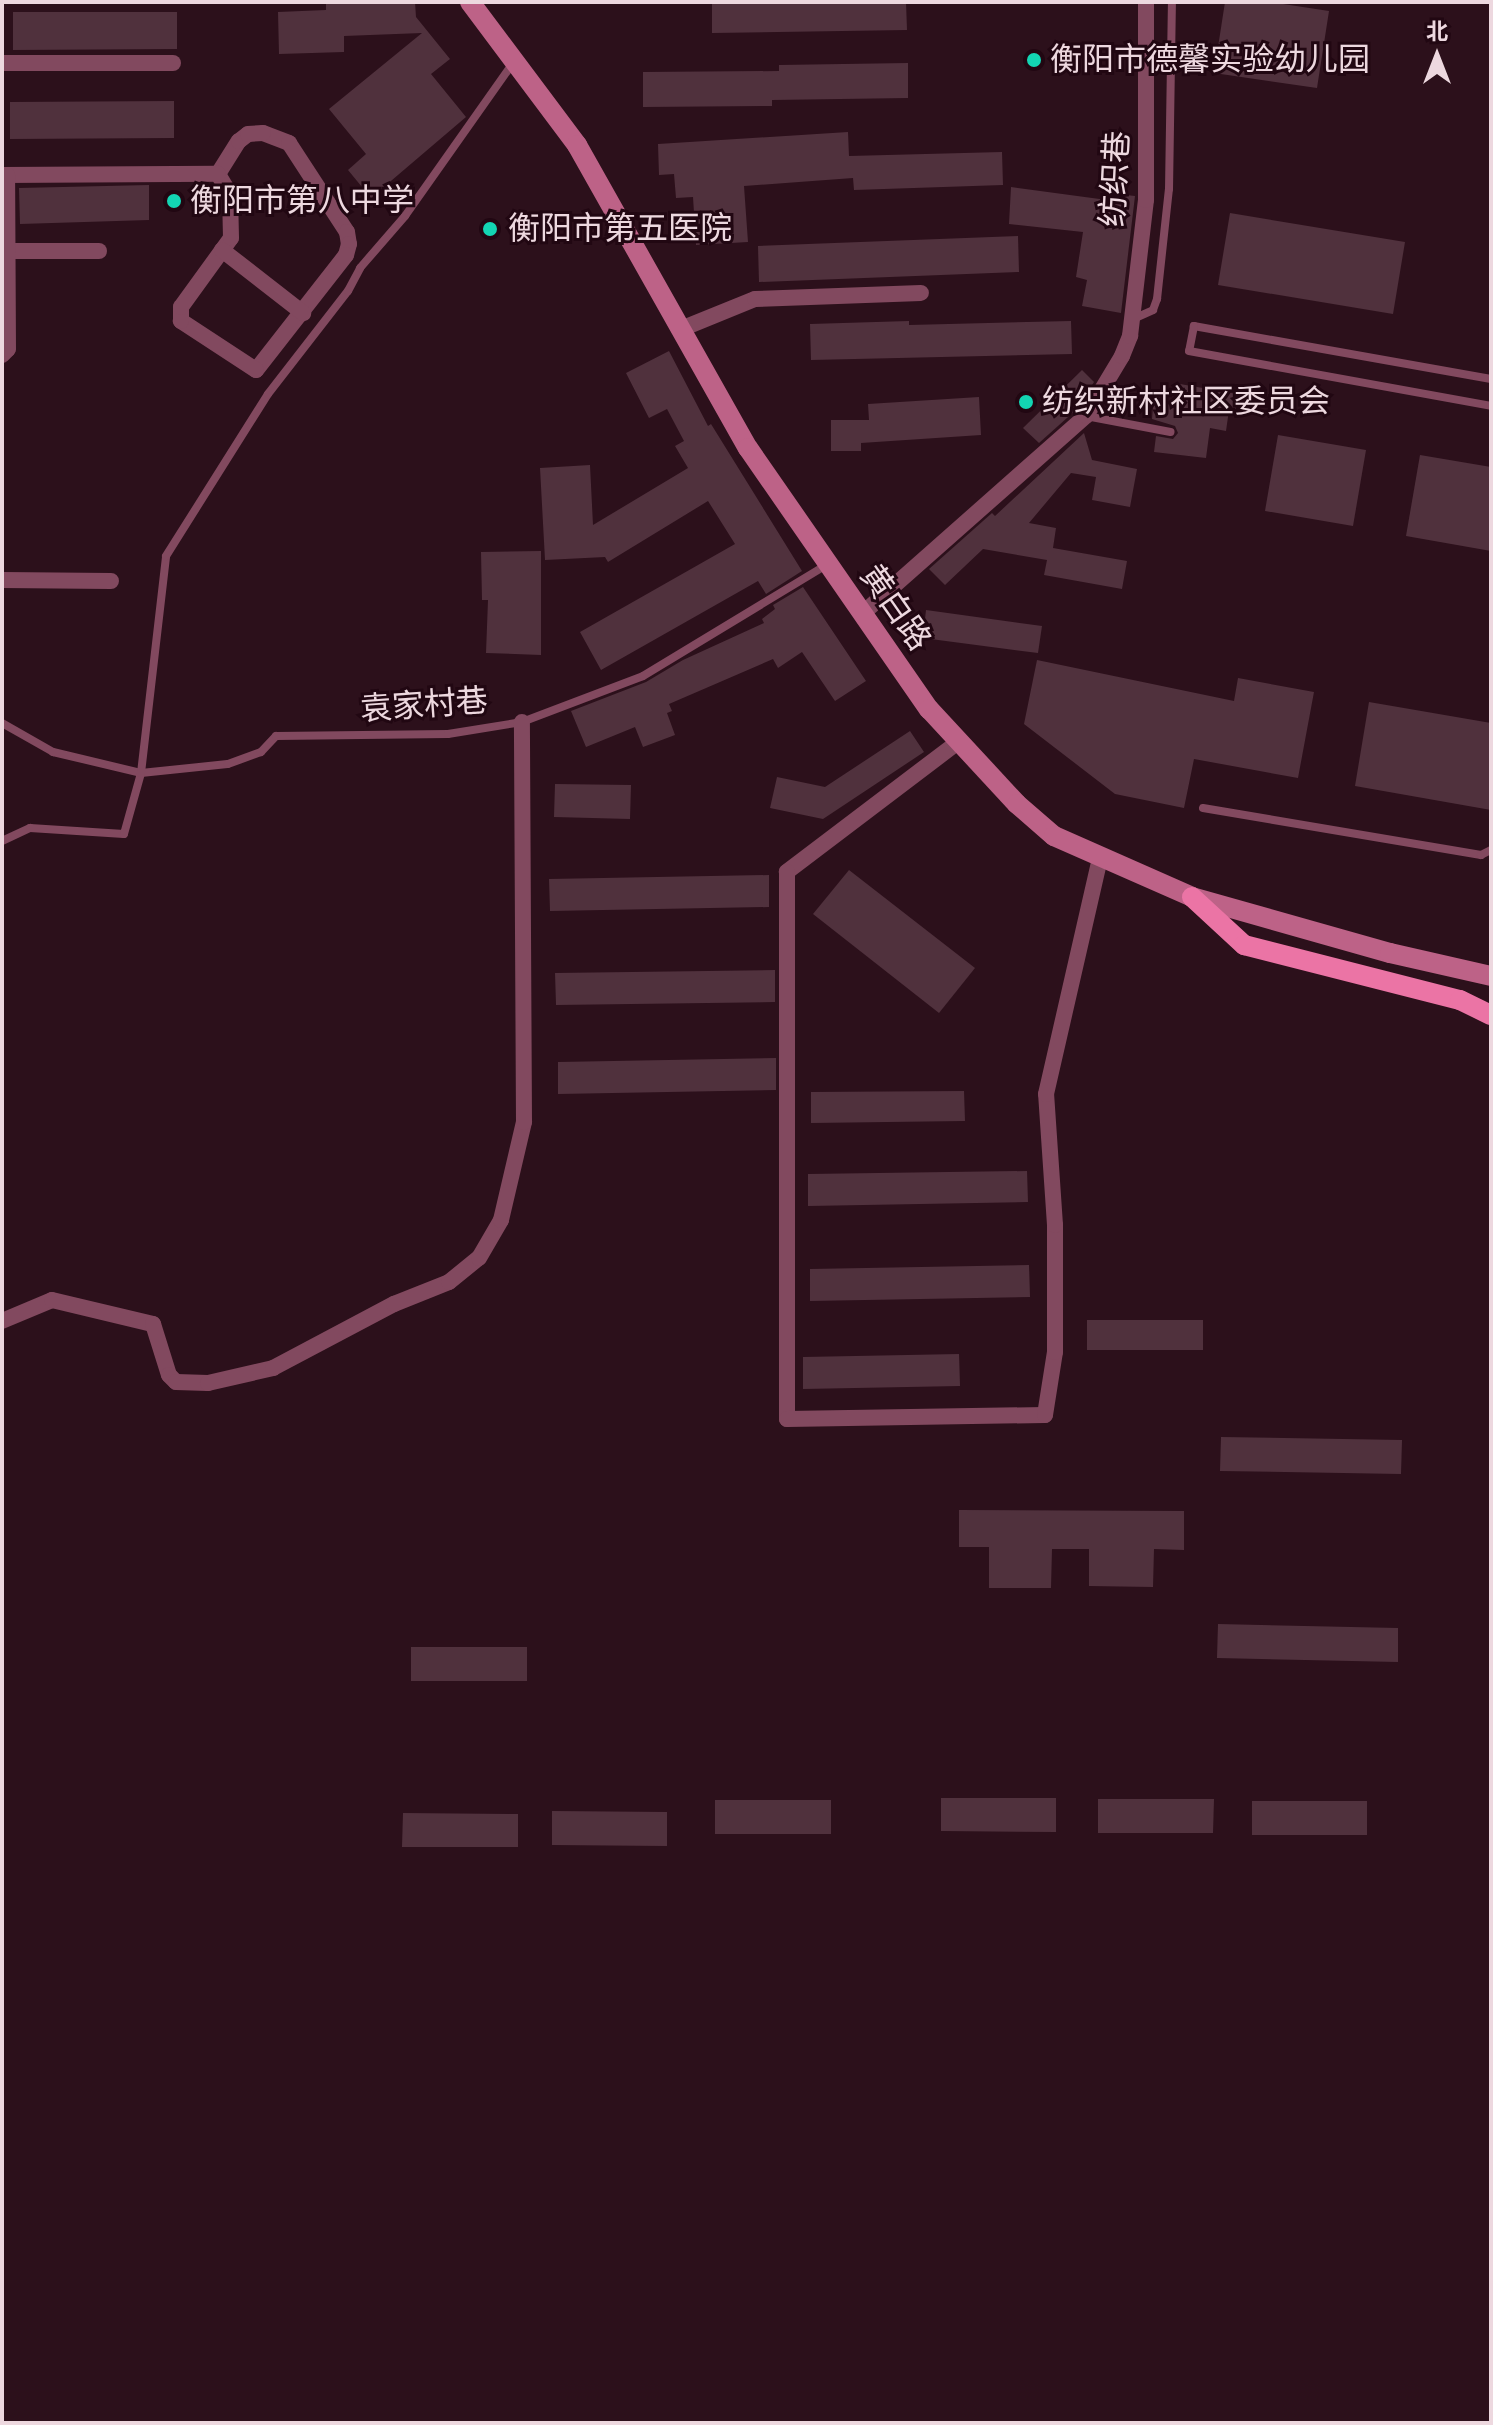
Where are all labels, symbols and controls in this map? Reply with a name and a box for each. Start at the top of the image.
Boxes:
north arrow [1397,16,1477,96]
text: 北 [1426,21,1448,43]
place label: 衡阳市德馨实验幼儿园 [1050,41,1370,79]
marker: 衡阳市德馨实验幼儿园 [1025,51,1043,69]
street label: 纺织巷 [1094,130,1138,228]
place label: 衡阳市第八中学 [190,182,414,220]
marker: 衡阳市第八中学 [165,192,183,210]
place label: 衡阳市第五医院 [508,210,732,248]
marker: 衡阳市第五医院 [479,218,501,240]
place label: 纺织新村社区委员会 [1042,383,1330,421]
marker: 纺织新村社区委员会 [1017,393,1035,411]
street label: 黄白路 [852,558,938,658]
street label: 袁家村巷 [359,682,489,730]

